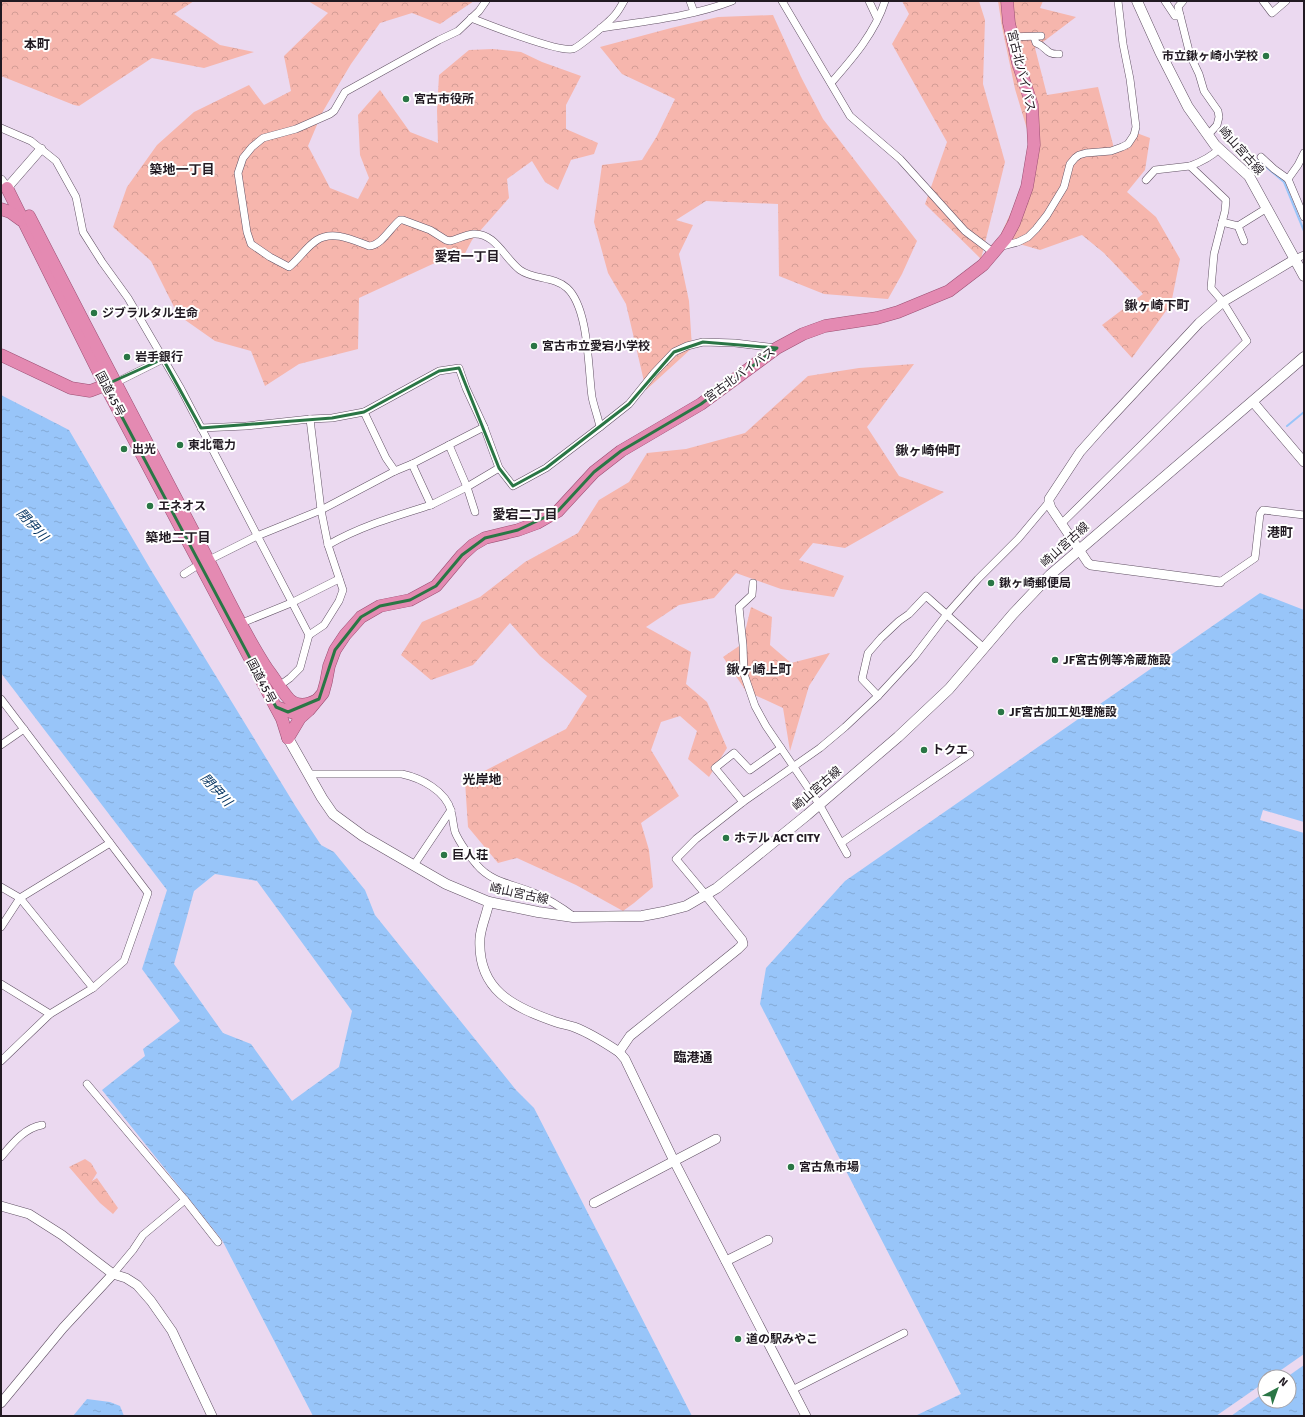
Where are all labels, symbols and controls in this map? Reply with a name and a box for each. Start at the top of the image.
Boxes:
street label: 宮古北バイパス [1004,29,1038,113]
district label: 本町 [24,37,50,53]
place label: 市立鍬ヶ崎小学校 [1162,49,1258,64]
marker: 市立鍬ヶ崎小学校 [1261,51,1271,61]
place label: 宮古市役所 [414,92,474,107]
marker: 宮古市役所 [401,94,411,104]
street label: 崎山宮古線 [1215,124,1267,178]
district label: 築地一丁目 [149,162,215,178]
district label: 愛宕一丁目 [434,249,500,265]
district label: 鍬ヶ崎下町 [1124,298,1190,314]
place label: ジブラルタル生命 [102,306,198,321]
marker: ジブラルタル生命 [89,308,99,318]
place label: 宮古市立愛宕小学校 [542,339,650,354]
marker: 宮古市立愛宕小学校 [529,341,539,351]
street label: 宮古北バイパス [702,344,778,406]
place label: 岩手銀行 [135,350,183,365]
marker: 岩手銀行 [122,352,132,362]
street label: 国道45号 [92,369,128,419]
place label: 東北電力 [188,438,236,453]
marker: 東北電力 [175,440,185,450]
place label: 出光 [132,442,156,457]
district label: 鍬ヶ崎仲町 [895,443,961,459]
marker: 出光 [119,444,129,454]
place label: エネオス [158,499,206,514]
marker: エネオス [145,501,155,511]
water label: 閉伊川 [13,505,53,546]
district label: 愛宕二丁目 [492,507,558,523]
street label: 崎山宮古線 [1038,519,1092,571]
district label: 港町 [1267,525,1293,541]
district label: 築地二丁目 [145,530,211,546]
place label: 鍬ヶ崎郵便局 [999,576,1071,591]
marker: 鍬ヶ崎郵便局 [986,578,996,588]
place label: JF宮古例等冷蔵施設 [1063,653,1171,668]
marker: JF宮古例等冷蔵施設 [1050,655,1060,665]
street label: 国道45号 [243,656,279,706]
district label: 鍬ヶ崎上町 [726,662,792,678]
place label: JF宮古加工処理施設 [1009,705,1117,720]
marker: JF宮古加工処理施設 [996,707,1006,717]
place label: トクエ [932,743,968,758]
marker: トクエ [919,745,929,755]
street label: 崎山宮古線 [789,764,845,814]
water label: 閉伊川 [197,770,237,811]
district label: 光岸地 [462,772,502,788]
place label: ホテル ACT CITY [734,831,820,846]
marker: ホテル ACT CITY [721,833,731,843]
place label: 巨人荘 [452,848,488,863]
marker: 巨人荘 [439,850,449,860]
street label: 崎山宮古線 [488,880,550,908]
district label: 臨港通 [673,1050,713,1066]
place label: 宮古魚市場 [799,1160,859,1175]
marker: 宮古魚市場 [786,1162,796,1172]
place label: 道の駅みやこ [746,1332,818,1347]
marker: 道の駅みやこ [733,1334,743,1344]
north arrow [1257,1369,1297,1409]
text: N [1276,1374,1290,1389]

